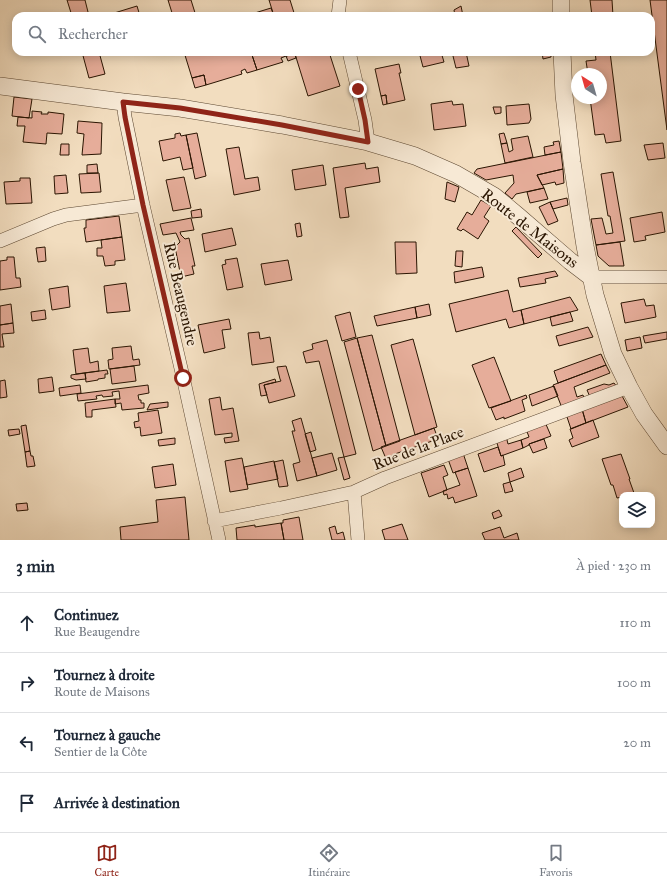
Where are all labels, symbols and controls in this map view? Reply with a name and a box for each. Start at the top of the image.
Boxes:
search box [12,12,655,56]
icon: search [26,23,48,45]
text: Rechercher [58,25,128,43]
north arrow [571,68,607,104]
route end [349,80,367,98]
street label: Route de Maisons [478,184,582,272]
street label: Rue Beaugendre [159,240,202,348]
route start [174,369,192,387]
street label: Rue de la Place [370,422,467,474]
map controls [619,492,655,528]
button: layers [619,492,655,528]
text: 3 min [16,556,55,577]
text: À pied · 230 m [576,558,651,574]
text: Continuez [54,606,119,624]
icon: ahead [16,612,38,634]
text: 110 m [619,615,651,631]
text: Rue Beaugendre [54,624,140,640]
text: Tournez à droite [54,666,155,684]
icon: right [16,672,38,694]
text: 100 m [617,675,651,691]
text: Route de Maisons [54,684,150,700]
text: Tournez à gauche [54,726,161,744]
icon: left [16,732,38,754]
text: 20 m [623,735,651,751]
text: Sentier de la Côte [54,744,147,760]
icon: arrive [16,792,38,814]
text: Arrivée à destination [54,794,180,812]
tab: Carte [94,842,119,879]
tab: Itinéraire [308,842,350,879]
tab: Favoris [539,842,573,879]

